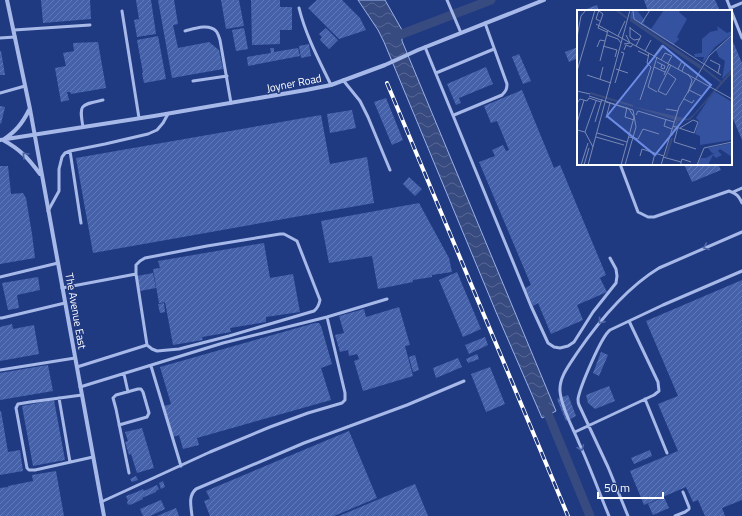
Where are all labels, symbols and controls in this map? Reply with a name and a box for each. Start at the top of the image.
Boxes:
inset map [577,10,732,165]
street label: Joyner Road [265,70,323,96]
one-way arrow [22,152,30,160]
one-way arrow [703,242,711,250]
street label: The Avenue East [61,272,91,350]
one-way arrow [599,316,606,323]
one-way arrow [577,444,585,451]
scale bar [598,474,663,500]
text: 50 m [604,478,630,497]

